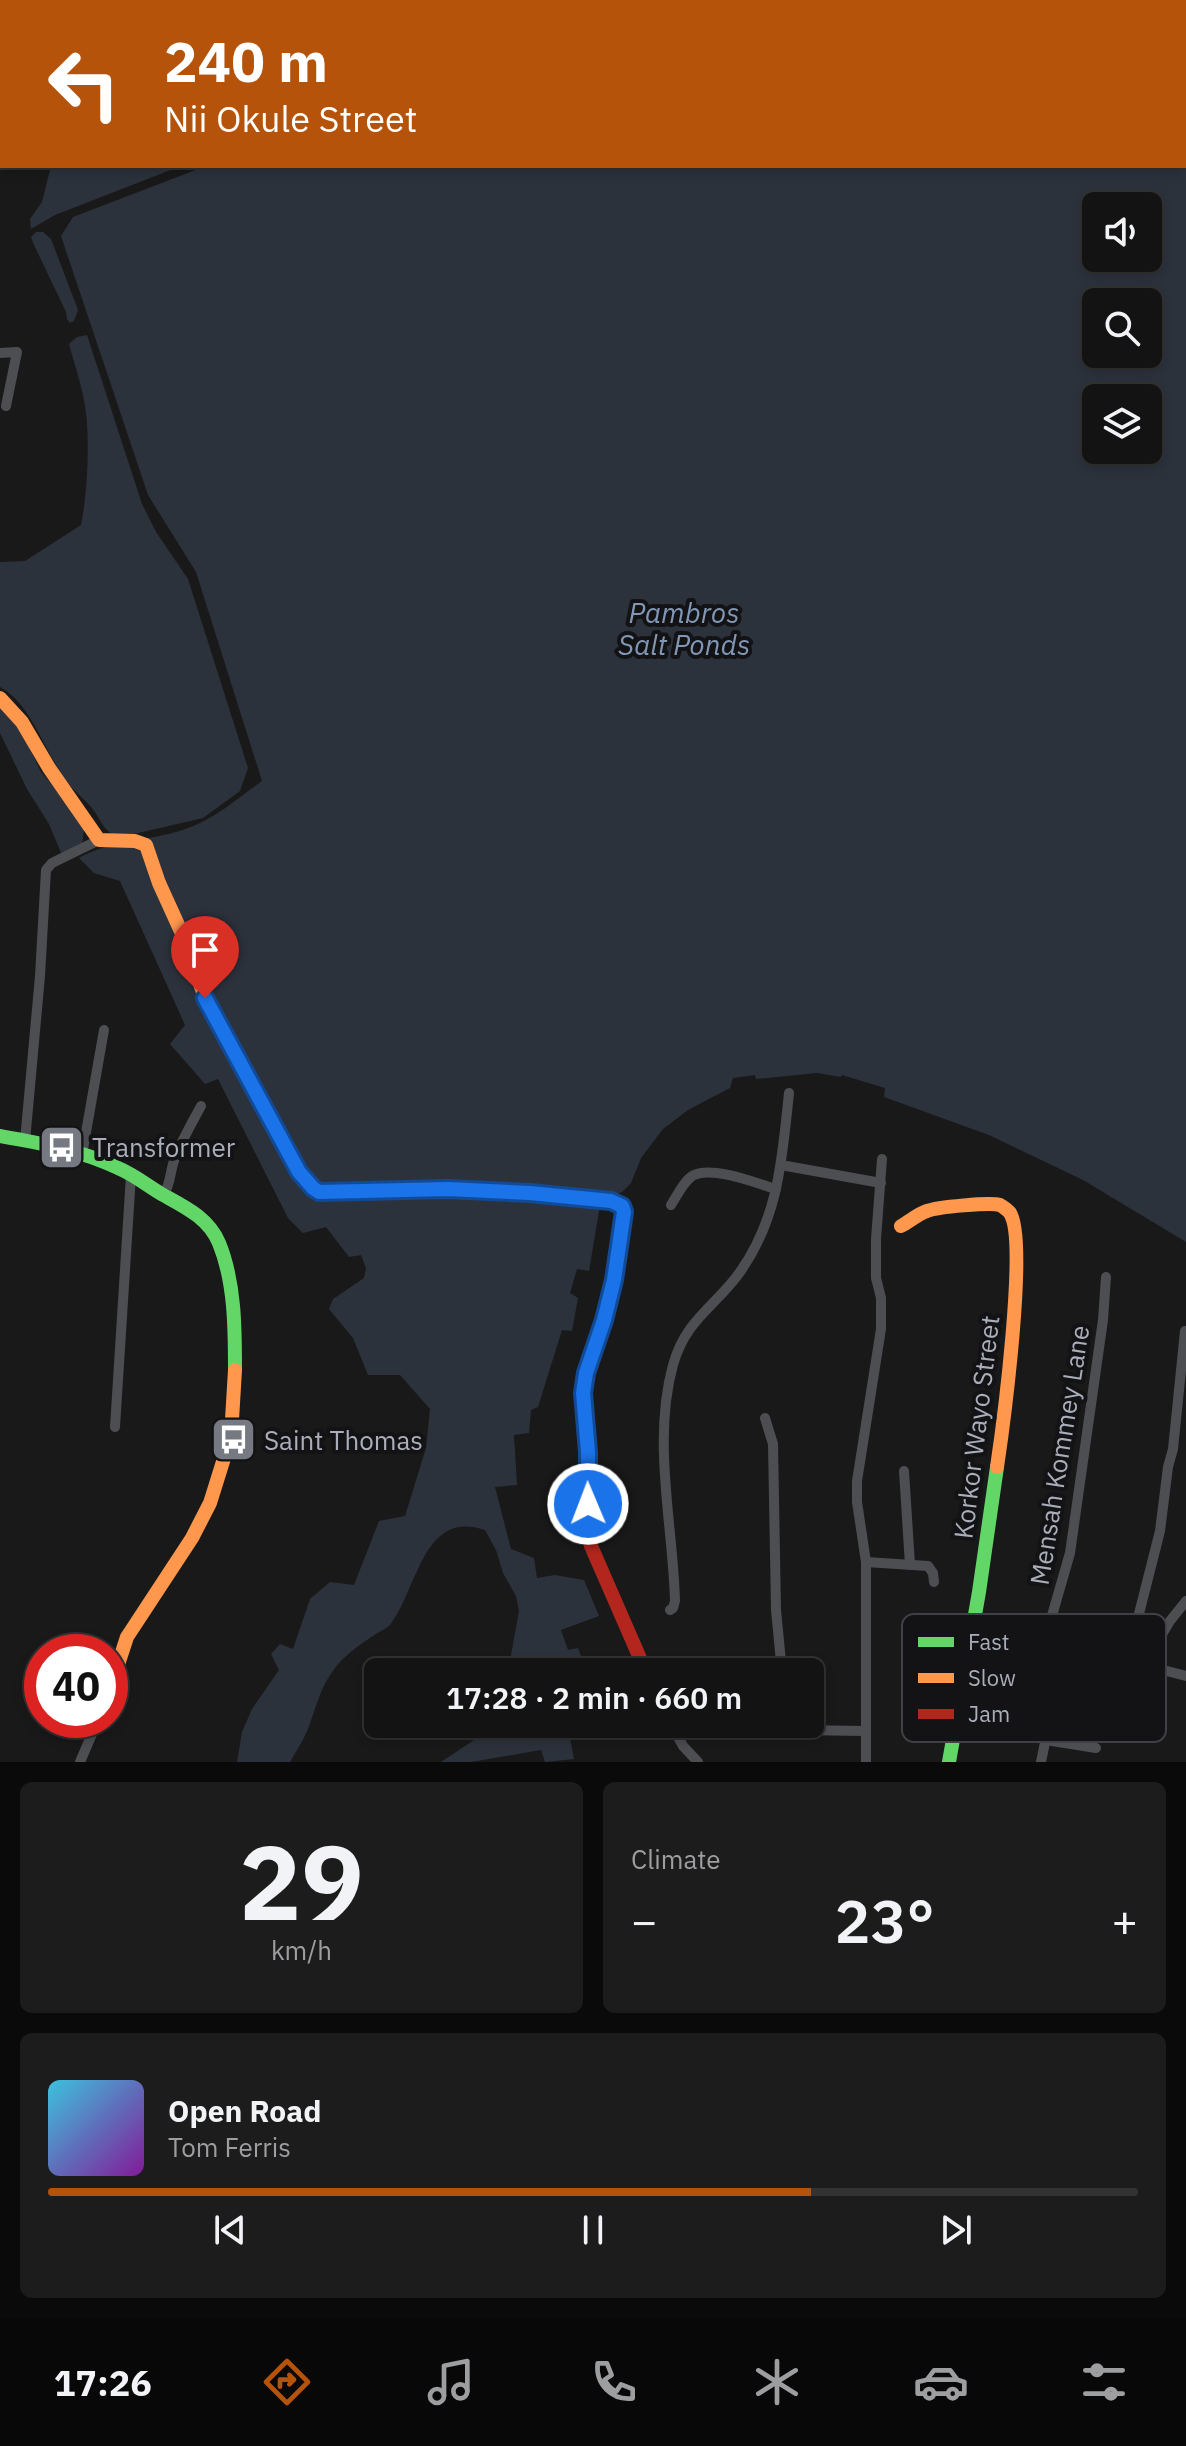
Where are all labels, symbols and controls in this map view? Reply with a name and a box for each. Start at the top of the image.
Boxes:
text: 240 m [164,25,328,97]
icon: left [32,32,136,136]
text: Nii Okule Street [164,95,417,142]
map controls [1082,192,1162,464]
button: sound [1082,192,1162,272]
button: search [1082,288,1162,368]
button: layers [1082,384,1162,464]
water label: Pambros Salt Ponds [618,594,750,663]
pin [171,916,239,998]
icon: arrive [183,928,227,972]
bus stop icon: Transformer [37,1123,85,1171]
place label: Transformer [92,1130,236,1164]
street label: Korkor Wayo Street [945,1313,1007,1541]
street label: Mensah Kommey Lane [1022,1323,1096,1587]
bus stop icon: Saint Thomas [209,1416,257,1464]
place label: Saint Thomas [264,1423,423,1457]
position arrow [546,1462,630,1546]
legend [902,1614,1166,1742]
text: Fast [968,1627,1009,1656]
speed limit sign: 40 [24,1634,128,1738]
text: Slow [968,1663,1016,1692]
text: 17:28 · 2 min · 660 m [446,1678,742,1717]
text: Jam [968,1699,1010,1728]
text: 29 [239,1813,364,1949]
text: Climate [631,1842,721,1876]
text: 23° [834,1881,935,1960]
text: − [631,1892,657,1949]
text: + [1112,1892,1138,1949]
text: km/h [271,1933,332,1967]
text: Open Road [168,2091,321,2130]
text: Tom Ferris [168,2130,291,2164]
icon: previous [208,2208,252,2252]
icon: pause [571,2208,615,2252]
icon: next [934,2208,978,2252]
icon: directions [259,2354,315,2410]
icon: music [423,2354,479,2410]
icon: phone [586,2354,642,2410]
icon: climate [749,2354,805,2410]
icon: car [913,2354,969,2410]
icon: filters [1076,2354,1132,2410]
text: 17:26 [54,2359,152,2406]

